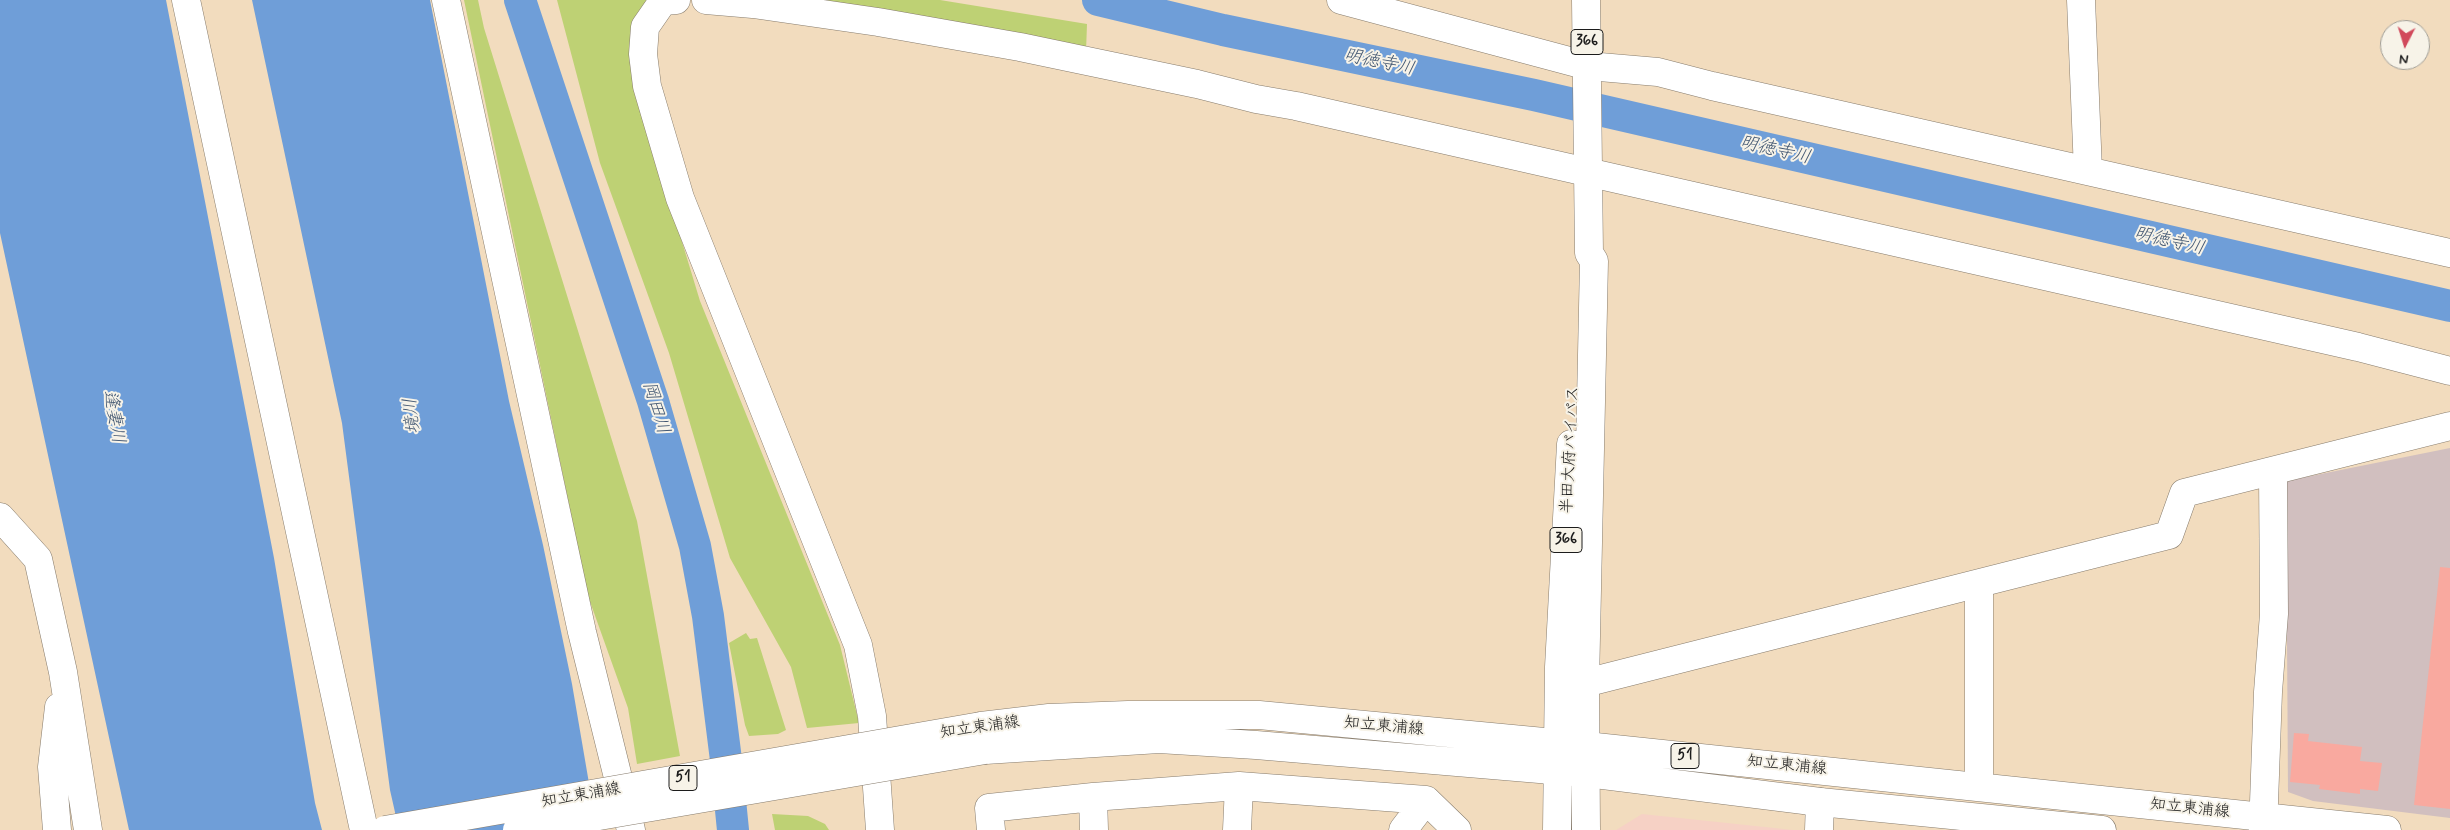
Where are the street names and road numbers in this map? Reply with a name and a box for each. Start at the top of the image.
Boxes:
road number: 366 [1571,30,1603,54]
street label: 半田大府パイパス [1558,386,1584,514]
road number: 366 [1550,528,1582,552]
street label: 知立東浦線 [939,713,1021,743]
street label: 知立東浦線 [1343,714,1425,740]
road number: 51 [1671,744,1699,768]
street label: 知立東浦線 [1746,752,1828,780]
road number: 51 [669,766,697,790]
street label: 知立東浦線 [540,780,622,812]
street label: 知立東浦線 [2149,795,2231,823]

